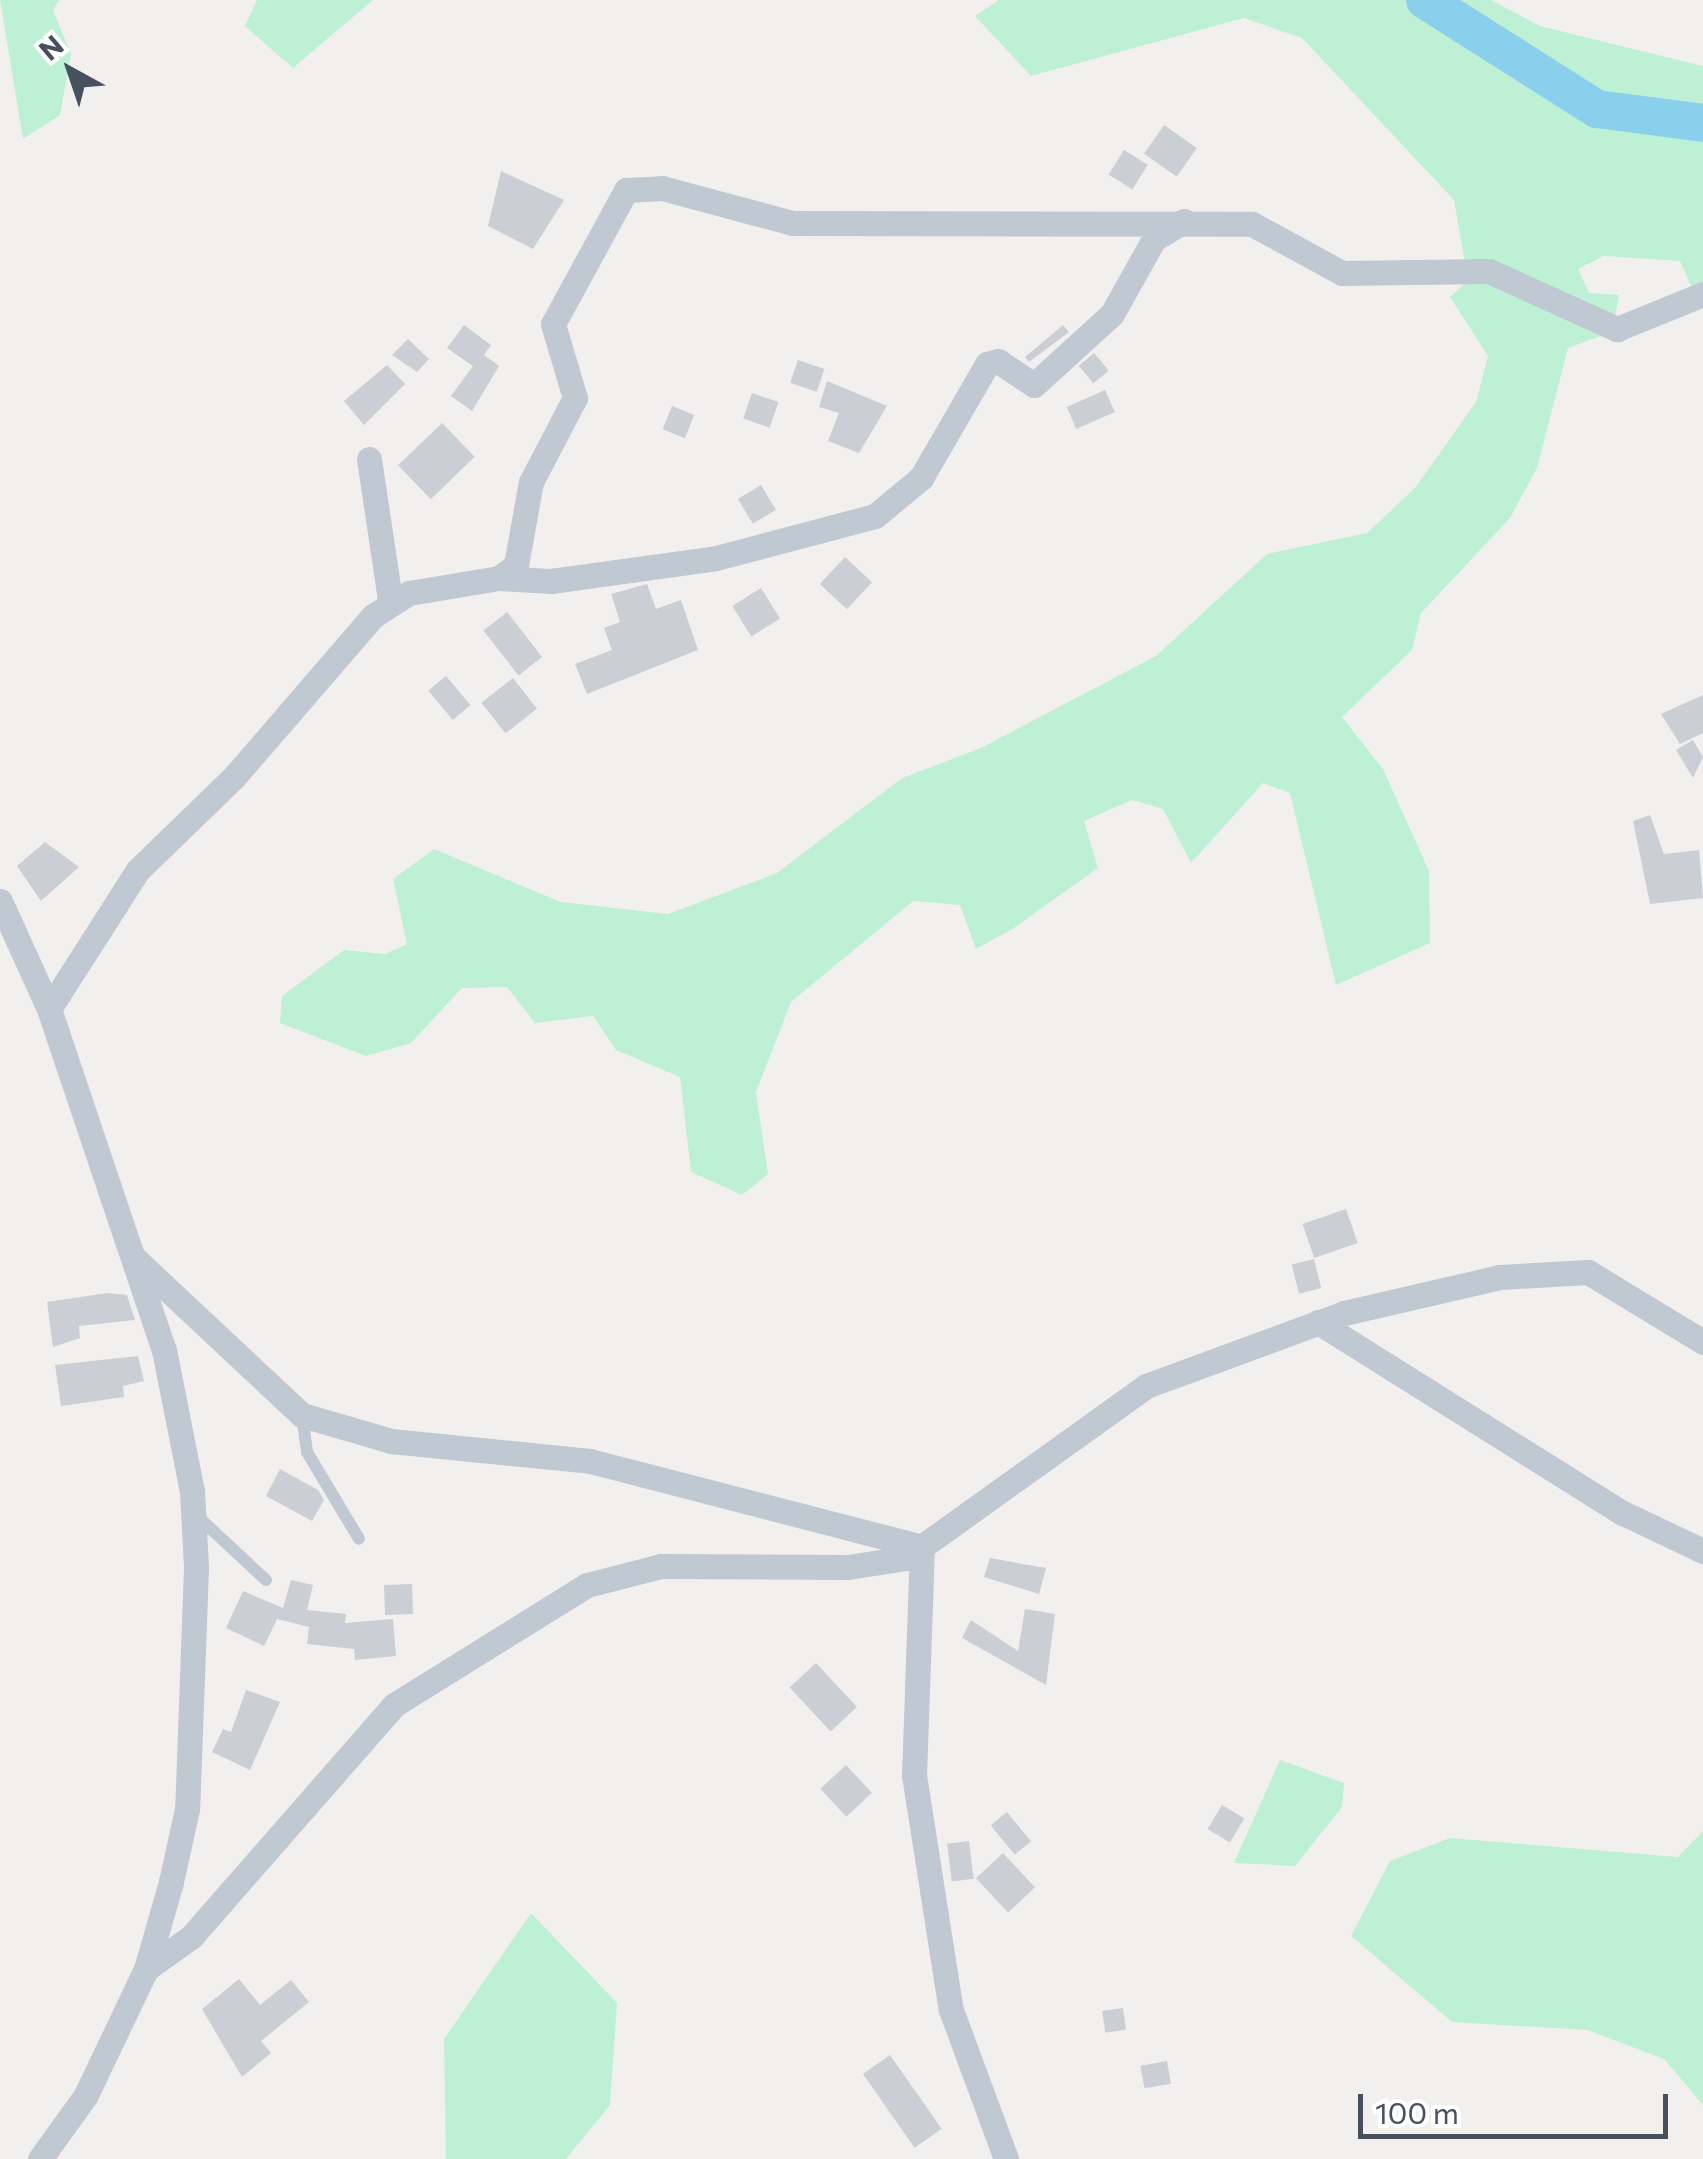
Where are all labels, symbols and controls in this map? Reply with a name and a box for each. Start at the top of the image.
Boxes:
north arrow [20,20,120,120]
text: N [32,27,70,67]
scale bar [1363,2074,1673,2136]
text: 100 m [1375,2093,1459,2130]

